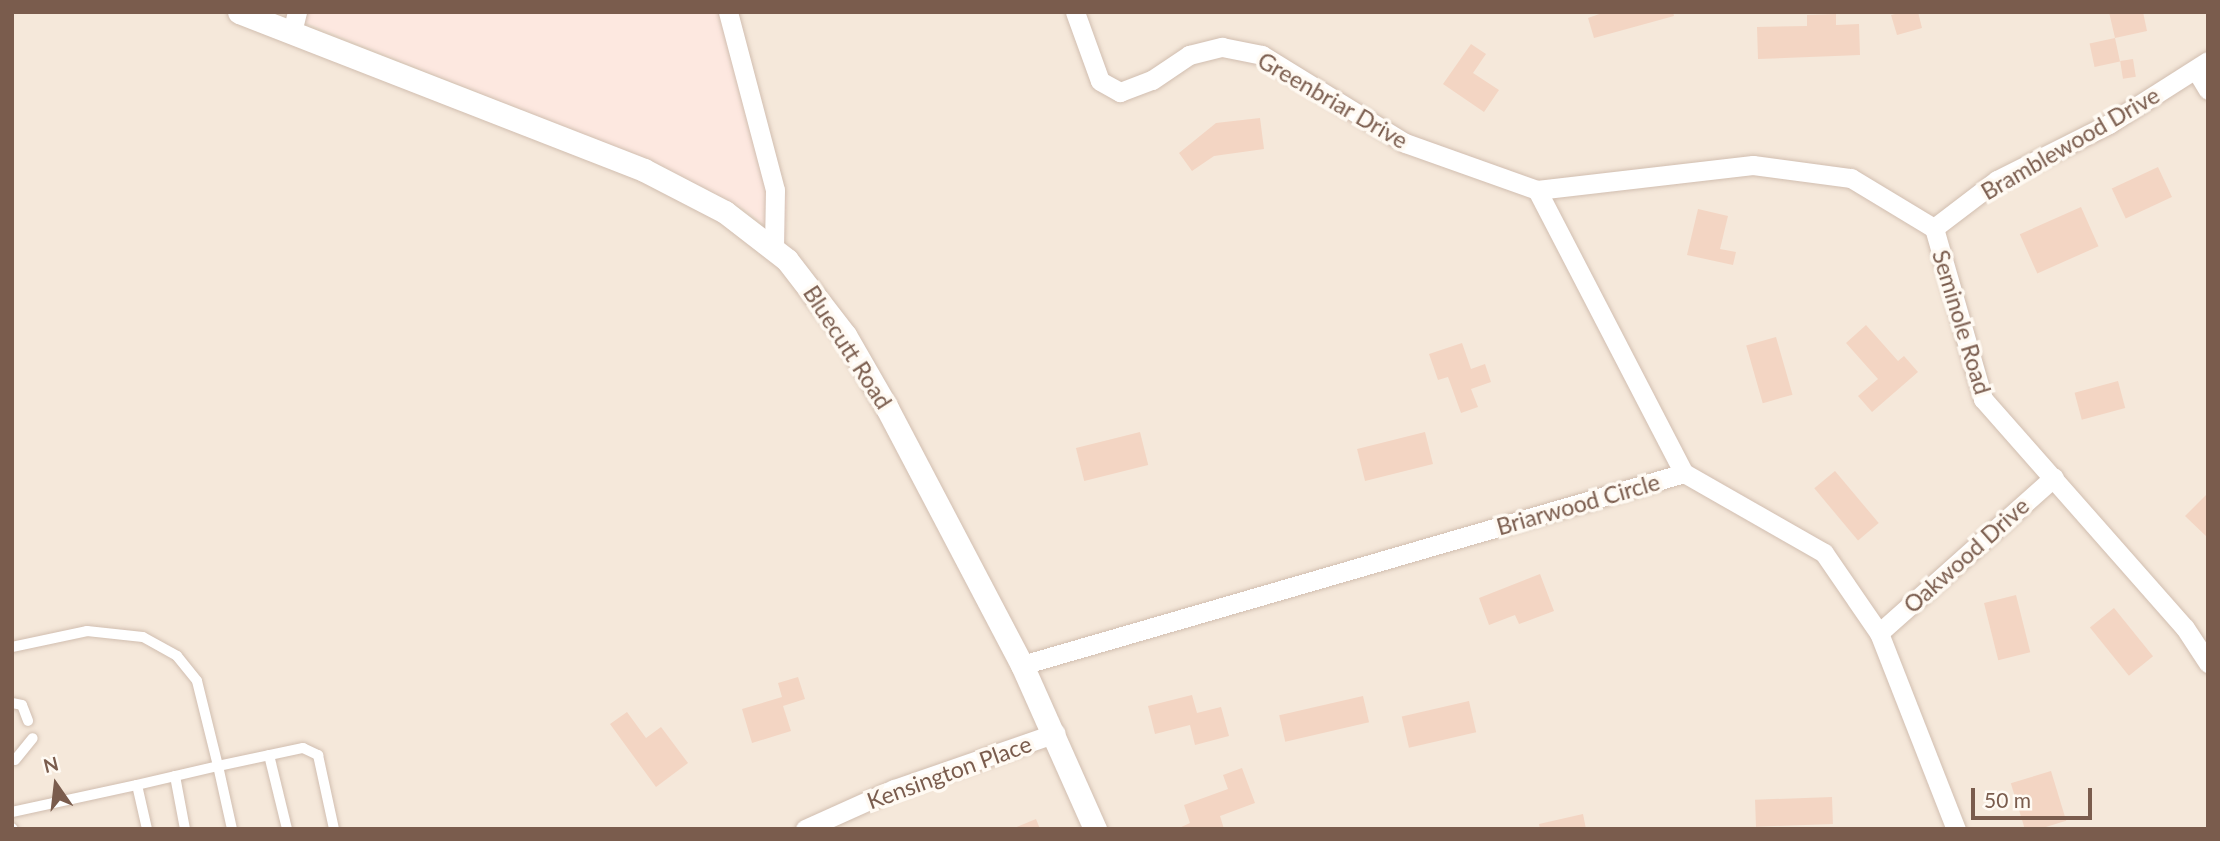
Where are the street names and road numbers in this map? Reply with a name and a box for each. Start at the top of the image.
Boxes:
street label: Greenbriar Drive [1253,46,1413,154]
street label: Bramblewood Drive [1976,81,2164,205]
street label: Seminole Road [1927,247,1997,397]
street label: Bluecutt Road [798,280,898,414]
street label: Briarwood Circle [1493,468,1663,540]
street label: Oakwood Drive [1898,492,2034,618]
street label: Kensington Place [863,729,1035,815]

